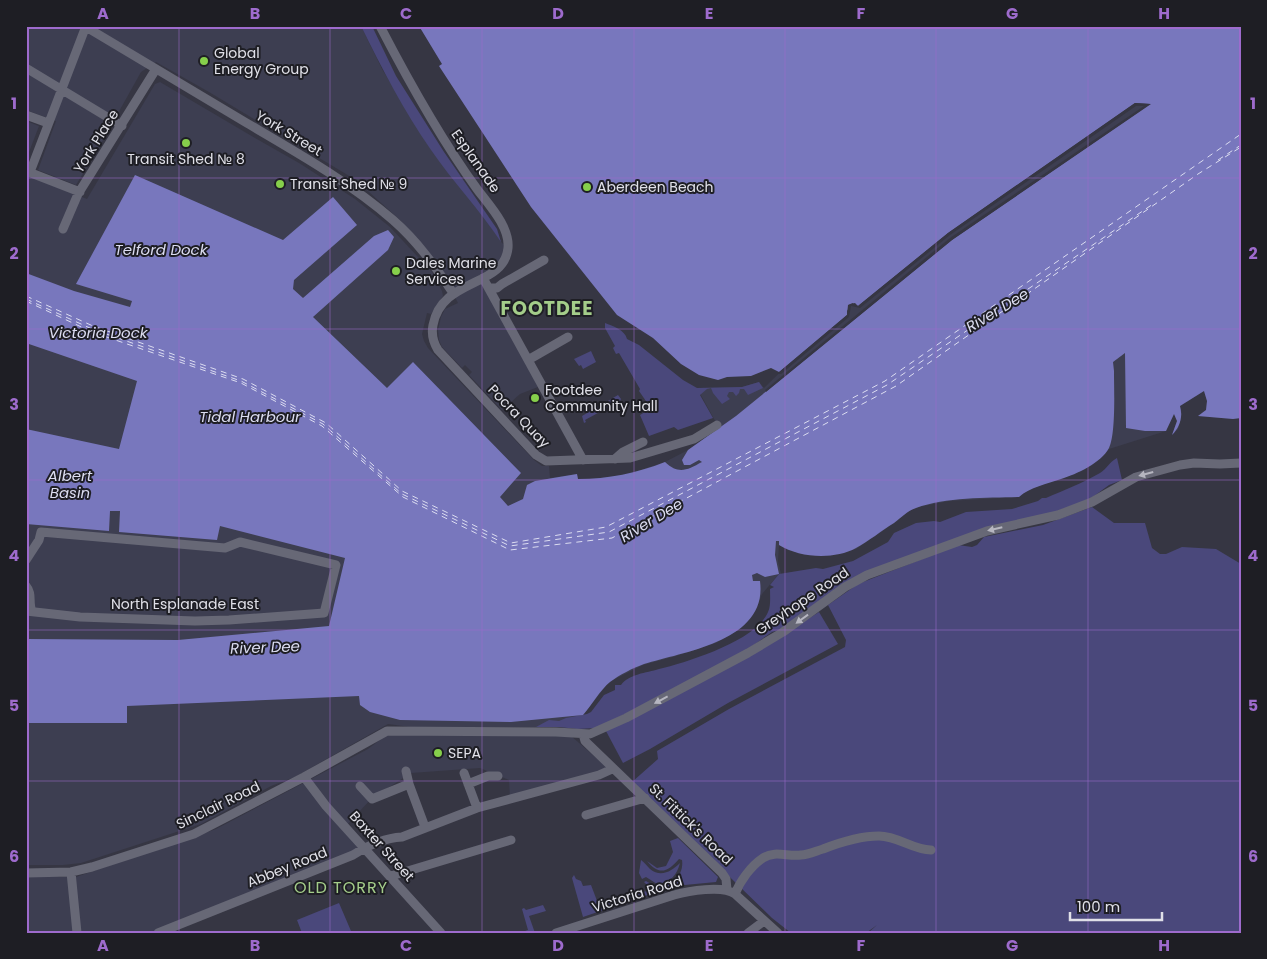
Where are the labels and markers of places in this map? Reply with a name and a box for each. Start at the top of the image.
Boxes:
place label: Global Energy Group [214,43,309,79]
marker: Global Energy Group [198,55,210,67]
marker: Transit Shed № 8 [180,137,192,149]
place label: Transit Shed № 8 [127,149,245,169]
place label: Transit Shed № 9 [290,174,407,194]
place label: Aberdeen Beach [597,177,714,197]
marker: Transit Shed № 9 [274,178,286,190]
marker: Aberdeen Beach [581,181,593,193]
place label: Dales Marine Services [406,253,497,289]
marker: Dales Marine Services [390,265,402,277]
place label: Footdee Community Hall [545,380,658,416]
marker: Footdee Community Hall [529,392,541,404]
place label: SEPA [448,743,481,763]
marker: SEPA [432,747,444,759]

